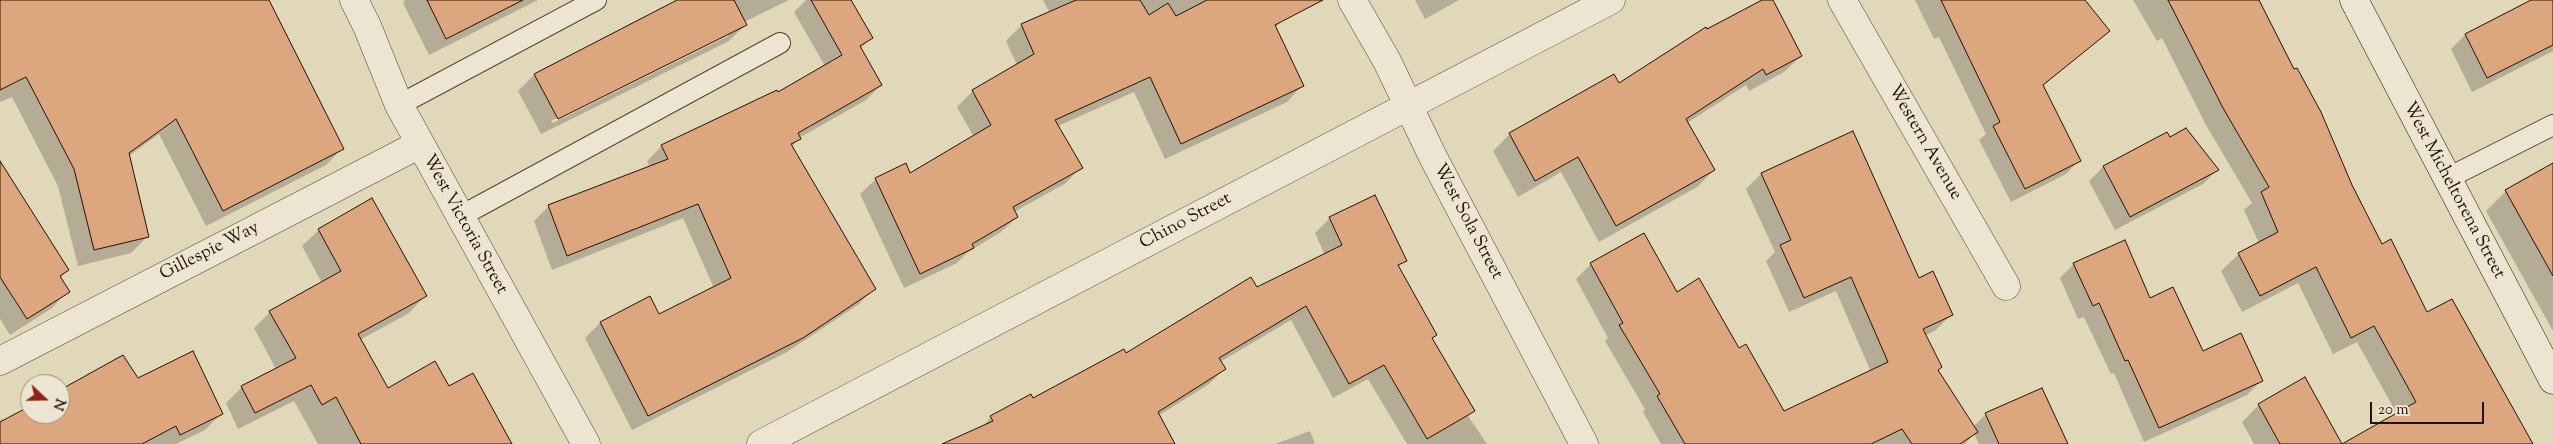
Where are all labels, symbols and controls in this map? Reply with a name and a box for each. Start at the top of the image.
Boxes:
street label: Western Avenue [1882,81,1966,205]
street label: West Micheltorena Street [2397,99,2509,283]
street label: West Victoria Street [417,151,511,299]
street label: West Sola Street [1427,161,1507,283]
street label: Chino Street [1136,189,1236,255]
street label: Gillespie Way [157,218,263,286]
north arrow [20,374,70,424]
scale bar [2373,392,2487,424]
text: N [47,395,69,413]
text: 20 m [2378,400,2409,421]

